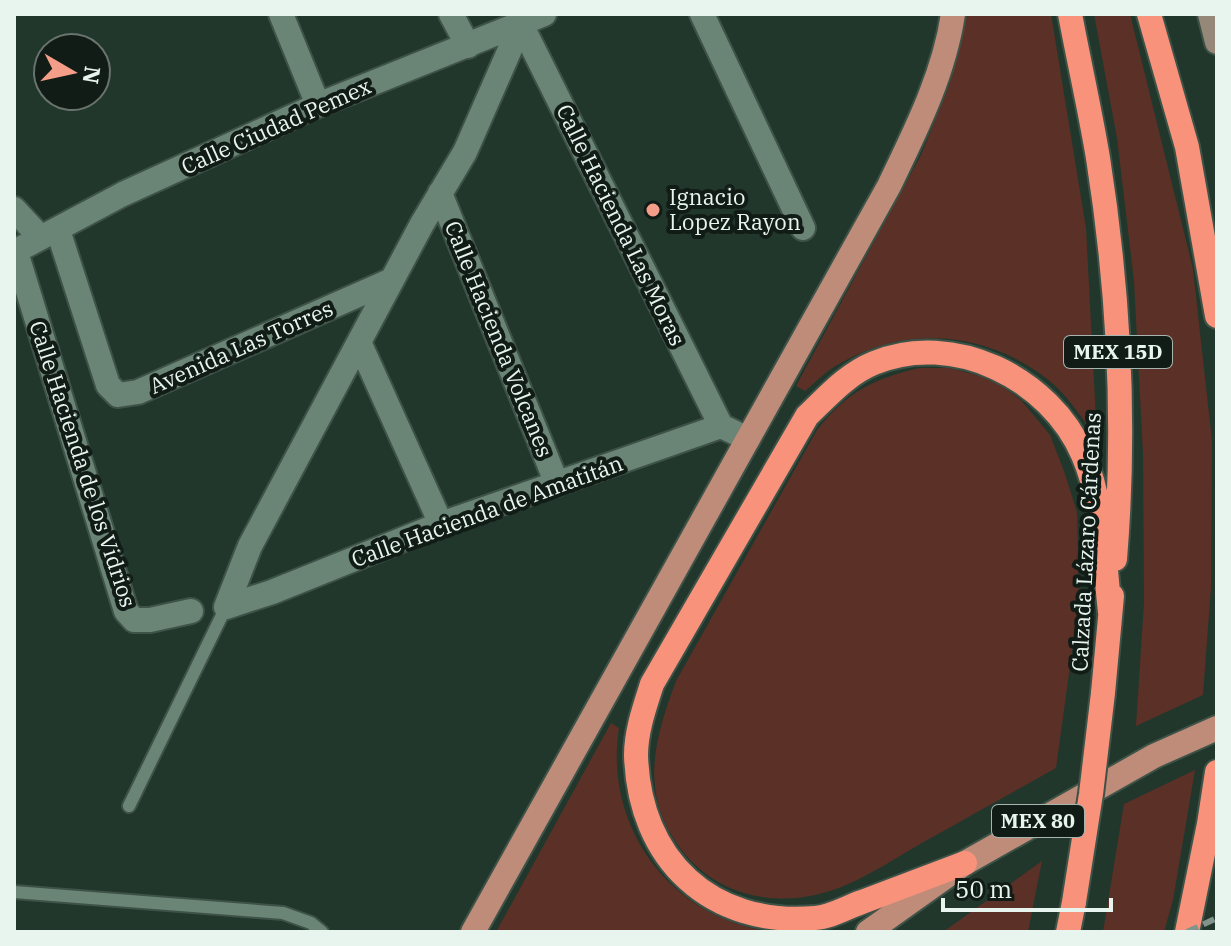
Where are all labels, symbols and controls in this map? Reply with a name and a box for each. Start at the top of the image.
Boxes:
north arrow [32,32,112,112]
text: N [77,64,108,86]
street label: Calle Ciudad Pemex [176,71,375,180]
street label: Calle Hacienda Las Moras [550,99,693,350]
place label: Ignacio Lopez Rayon [669,182,801,236]
marker: Ignacio Lopez Rayon [644,201,662,219]
street label: Calle Hacienda Volcanes [439,216,560,461]
street label: Avenida Las Torres [144,293,337,400]
street label: Calle Hacienda de los Vidrios [23,317,144,611]
road number: MEX 15D [1064,336,1172,368]
street label: Calzada Lázaro Cárdenas [1064,412,1107,672]
street label: Calle Hacienda de Amatitán [347,448,627,573]
road number: MEX 80 [992,805,1084,837]
scale bar [943,862,1111,912]
text: 50 m [955,873,1012,905]

